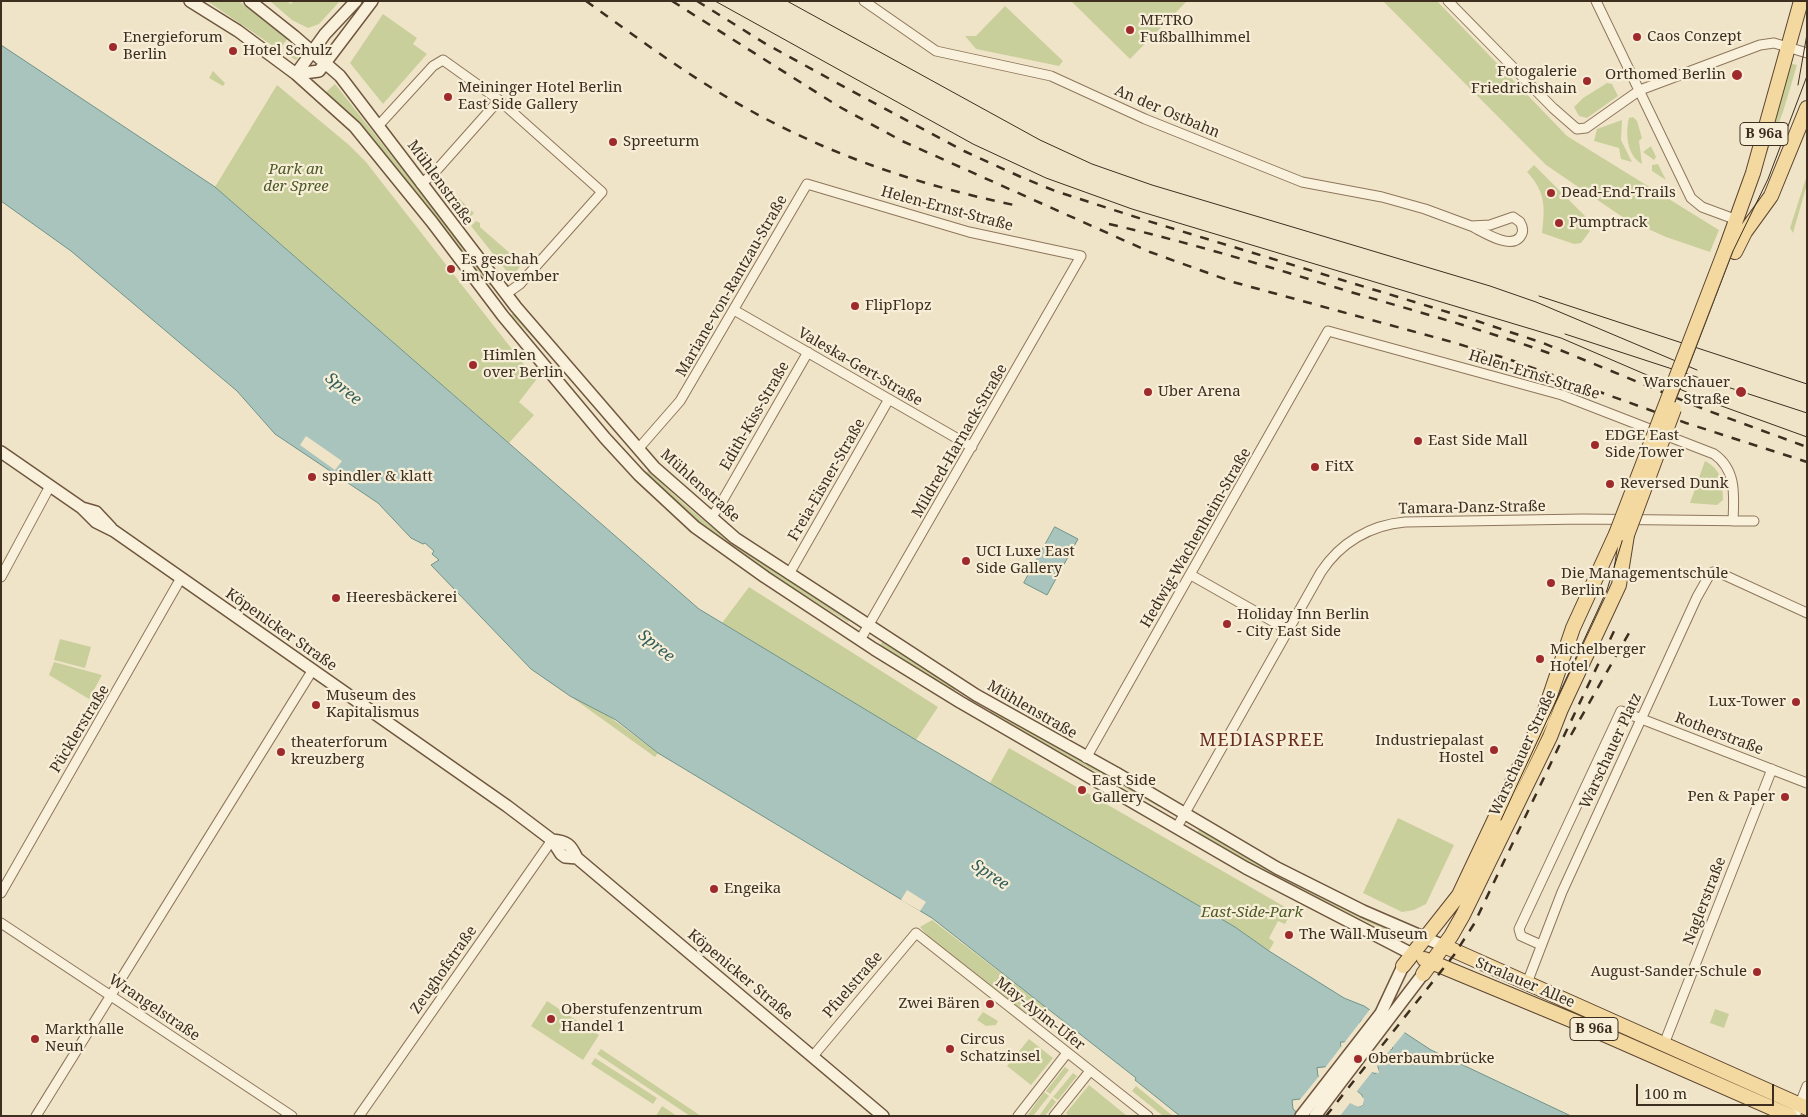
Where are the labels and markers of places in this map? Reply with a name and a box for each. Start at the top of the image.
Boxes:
place label: METRO Fußballhimmel [1140,12,1250,47]
marker: METRO Fußballhimmel [1124,24,1136,36]
place label: Caos Conzept [1647,28,1742,46]
place label: Energieforum Berlin [123,29,223,64]
marker: Caos Conzept [1631,31,1643,43]
marker: Energieforum Berlin [107,41,119,53]
place label: Hotel Schulz [243,42,332,60]
marker: Hotel Schulz [227,45,239,57]
place label: Fotogalerie Friedrichshain [1471,63,1577,98]
place label: Orthomed Berlin [1605,66,1726,84]
marker: Orthomed Berlin [1730,68,1744,82]
marker: Fotogalerie Friedrichshain [1581,75,1593,87]
place label: Meininger Hotel Berlin East Side Gallery [458,79,623,114]
marker: Meininger Hotel Berlin East Side Gallery [442,91,454,103]
place label: Spreeturm [623,133,700,151]
marker: Spreeturm [607,136,619,148]
place label: Dead-End-Trails [1561,184,1676,202]
marker: Dead-End-Trails [1545,187,1557,199]
place label: Pumptrack [1569,214,1648,232]
marker: Pumptrack [1553,217,1565,229]
place label: Es geschah im November [461,251,559,286]
marker: Es geschah im November [445,263,457,275]
place label: FlipFlopz [865,297,932,315]
marker: FlipFlopz [849,300,861,312]
place label: Himlen over Berlin [483,347,563,382]
marker: Himlen over Berlin [467,359,479,371]
place label: Warschauer Straße [1643,374,1730,409]
place label: Uber Arena [1158,383,1241,401]
marker: Warschauer Straße [1734,385,1748,399]
marker: Uber Arena [1142,386,1154,398]
place label: EDGE East Side Tower [1605,427,1684,462]
place label: East Side Mall [1428,432,1528,450]
marker: East Side Mall [1412,435,1424,447]
marker: EDGE East Side Tower [1589,439,1601,451]
place label: FitX [1325,458,1354,476]
marker: FitX [1309,461,1321,473]
place label: spindler & klatt [322,468,433,486]
marker: spindler & klatt [306,471,318,483]
place label: Reversed Dunk [1620,475,1728,493]
marker: Reversed Dunk [1604,478,1616,490]
place label: UCI Luxe East Side Gallery [976,543,1075,578]
marker: UCI Luxe East Side Gallery [960,555,972,567]
place label: Die Managementschule Berlin [1561,565,1728,600]
marker: Die Managementschule Berlin [1545,577,1557,589]
place label: Heeresbäckerei [346,589,457,607]
marker: Heeresbäckerei [330,592,342,604]
place label: Holiday Inn Berlin - City East Side [1237,606,1370,641]
marker: Holiday Inn Berlin - City East Side [1221,618,1233,630]
place label: Michelberger Hotel [1550,641,1646,676]
marker: Michelberger Hotel [1534,653,1546,665]
place label: Museum des Kapitalismus [326,687,419,722]
place label: Lux-Tower [1709,693,1786,711]
marker: Lux-Tower [1790,696,1802,708]
marker: Museum des Kapitalismus [310,699,322,711]
place label: Industriepalast Hostel [1375,732,1484,767]
place label: theaterforum kreuzberg [291,734,388,769]
marker: Industriepalast Hostel [1488,744,1500,756]
marker: theaterforum kreuzberg [275,746,287,758]
place label: East Side Gallery [1092,772,1156,807]
marker: East Side Gallery [1076,784,1088,796]
place label: Pen & Paper [1688,788,1775,806]
marker: Pen & Paper [1779,791,1791,803]
place label: Engeika [724,880,781,898]
marker: Engeika [708,883,720,895]
place label: The Wall Museum [1299,926,1428,944]
marker: The Wall Museum [1283,929,1295,941]
place label: August-Sander-Schule [1590,963,1747,981]
marker: August-Sander-Schule [1751,966,1763,978]
place label: Zwei Bären [898,995,980,1013]
marker: Zwei Bären [984,998,996,1010]
place label: Oberstufenzentrum Handel 1 [561,1001,703,1036]
marker: Oberstufenzentrum Handel 1 [545,1013,557,1025]
place label: Markthalle Neun [45,1021,124,1056]
place label: Circus Schatzinsel [960,1031,1040,1066]
marker: Markthalle Neun [29,1033,41,1045]
marker: Circus Schatzinsel [944,1043,956,1055]
place label: Oberbaumbrücke [1368,1050,1494,1068]
marker: Oberbaumbrücke [1352,1053,1364,1065]

